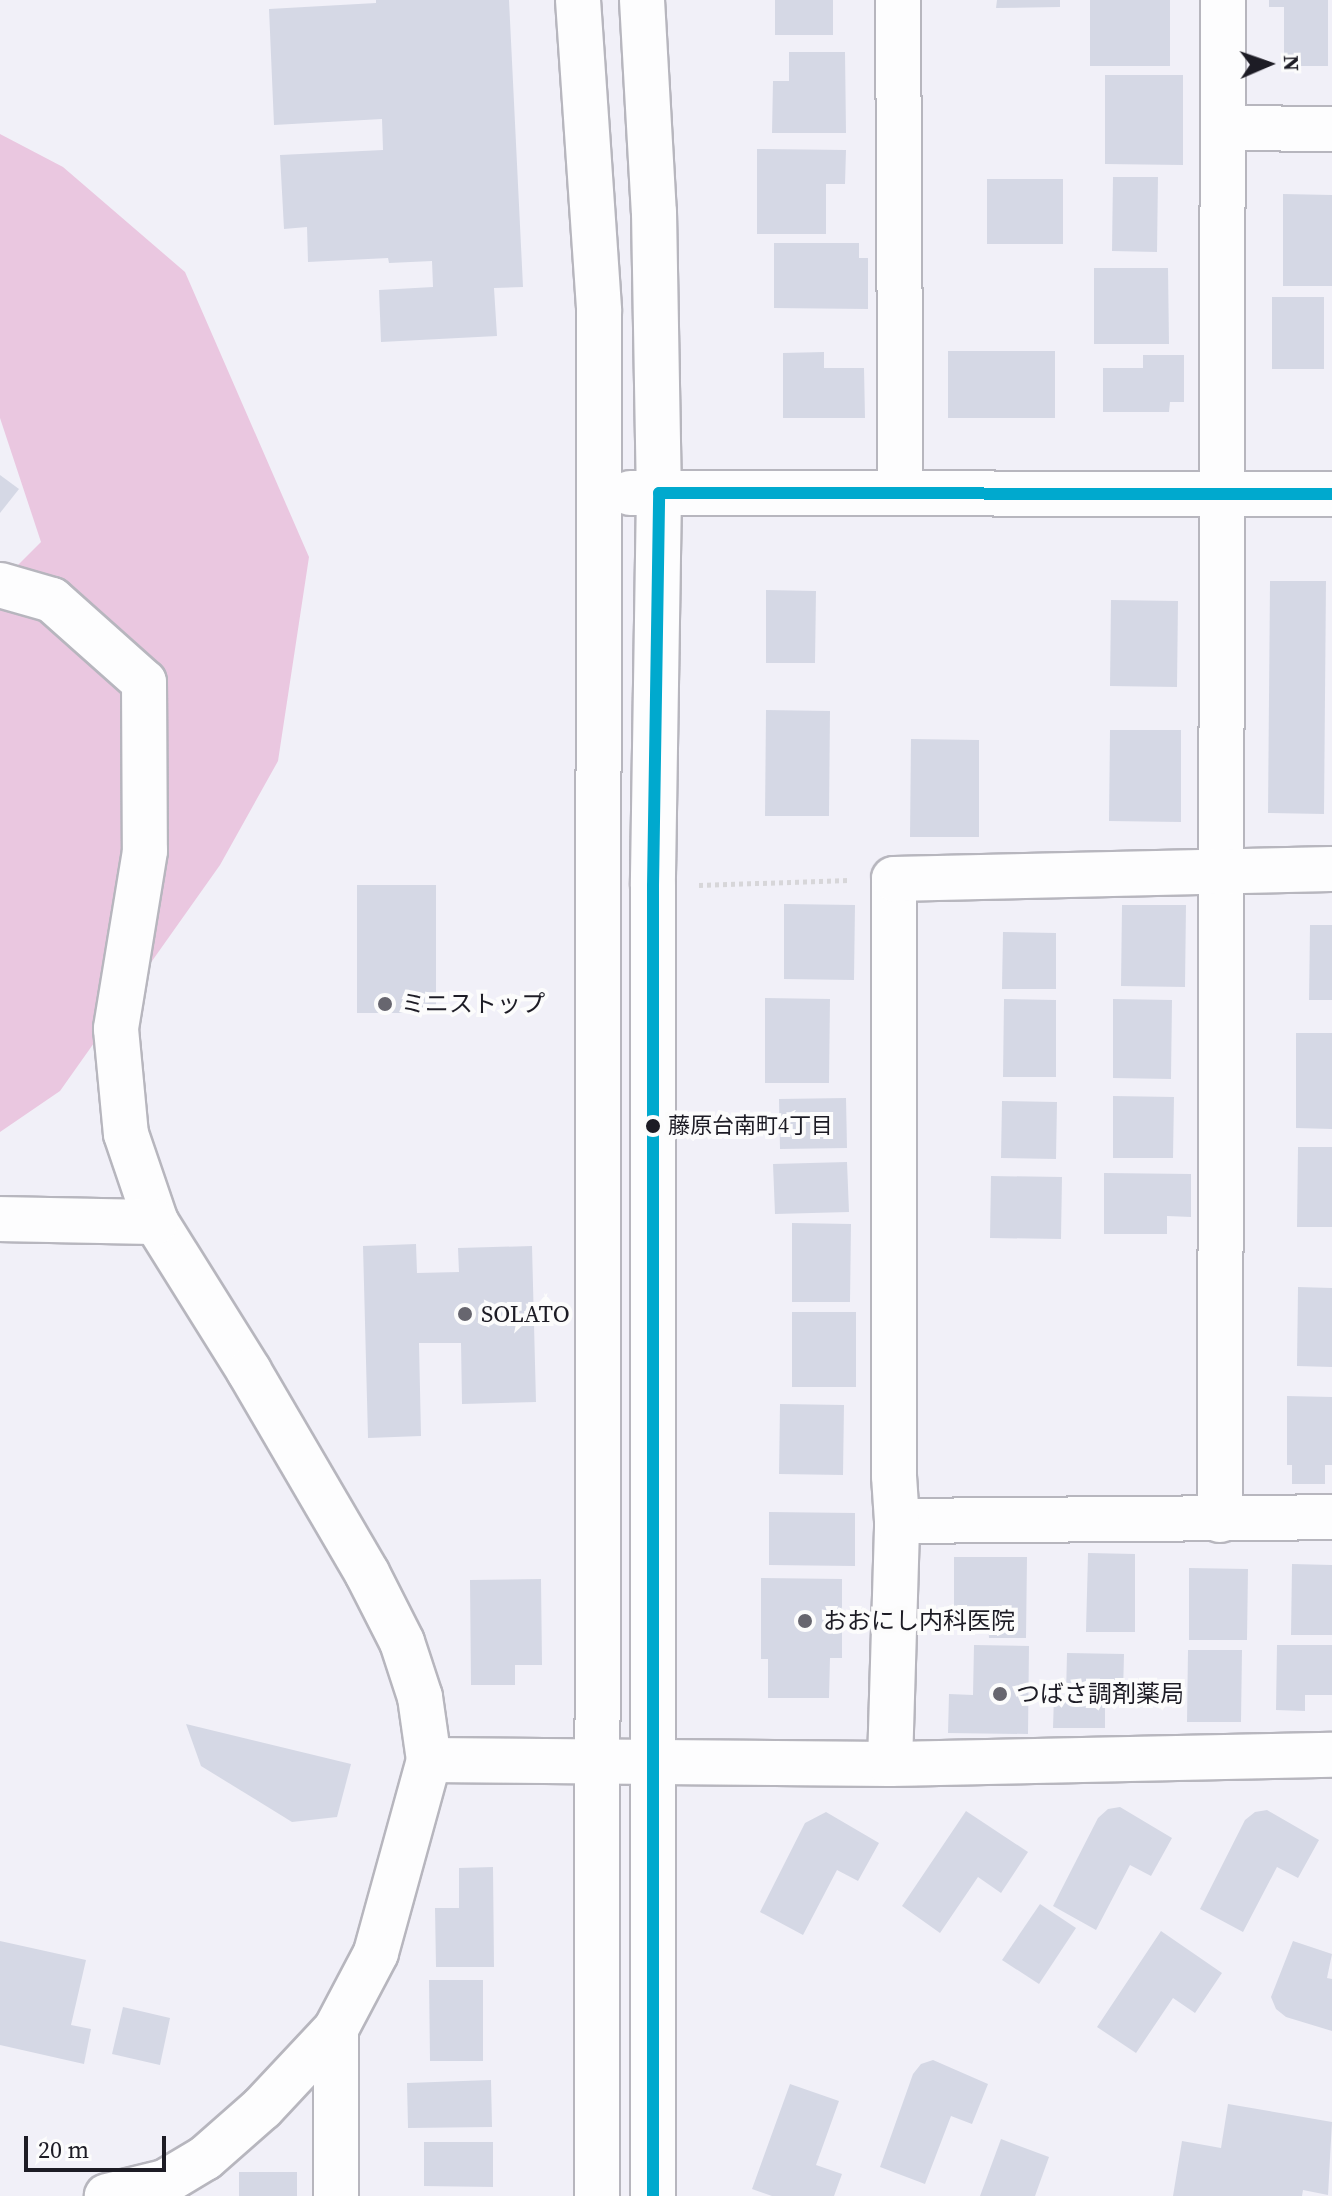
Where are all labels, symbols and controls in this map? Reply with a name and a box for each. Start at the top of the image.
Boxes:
north arrow [1228,24,1308,104]
text: N [1277,55,1307,72]
place label: ミニストップ [401,990,545,1018]
marker: ミニストップ [376,995,394,1013]
place label: 藤原台南町4丁目 [668,1113,833,1139]
marker: 藤原台南町4丁目 [645,1118,661,1134]
place label: SOLATO [481,1300,570,1328]
marker: SOLATO [456,1305,474,1323]
place label: おおにし内科医院 [823,1607,1015,1635]
marker: おおにし内科医院 [794,1610,816,1632]
place label: つばさ調剤薬局 [1016,1680,1184,1708]
marker: つばさ調剤薬局 [991,1685,1009,1703]
scale bar [28,2120,170,2170]
text: 20 m [38,2133,89,2166]

